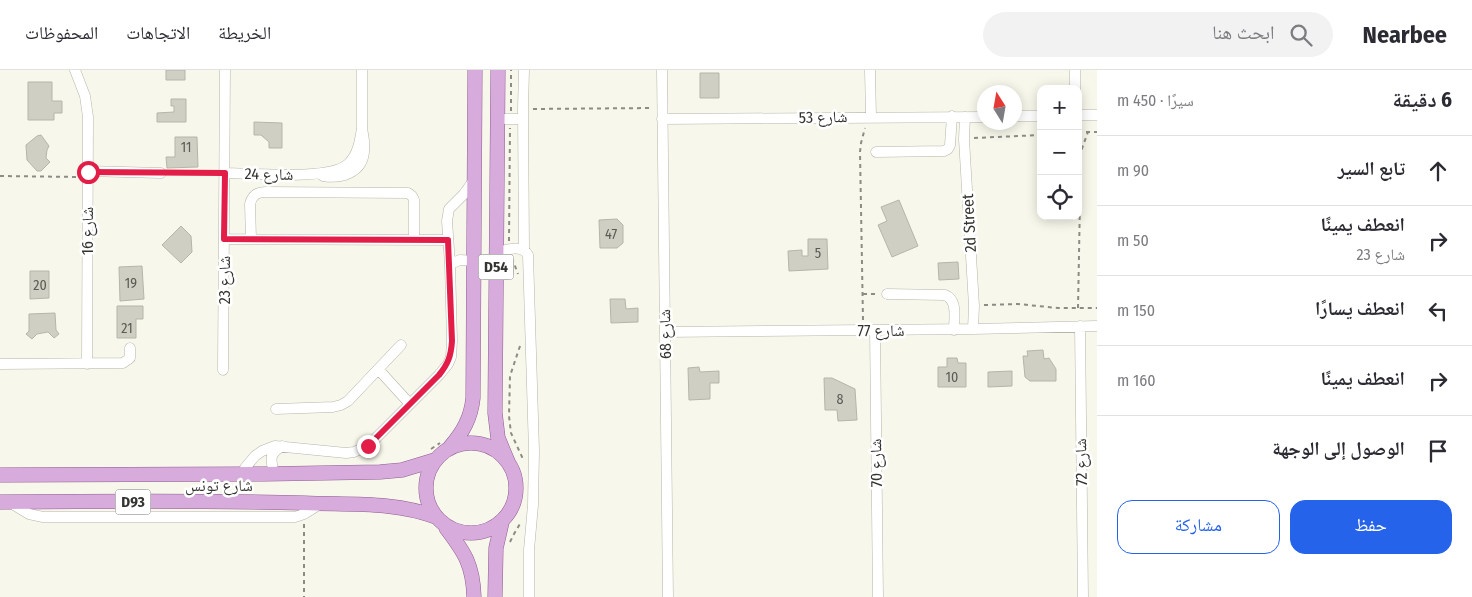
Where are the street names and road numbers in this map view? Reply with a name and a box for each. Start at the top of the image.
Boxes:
street label: شارع 53 [799,107,847,128]
street label: شارع 24 [244,164,293,185]
street label: 2d Street [958,193,980,253]
street label: شارع 16 [78,207,98,255]
road number: D54 [478,254,514,280]
street label: شارع 23 [215,256,235,304]
street label: شارع 68 [655,309,676,359]
street label: شارع 77 [857,321,905,341]
street label: شارع 70 [866,438,887,488]
street label: شارع 72 [1071,438,1092,486]
street label: شارع تونس [185,476,253,496]
road number: D93 [116,490,150,514]

